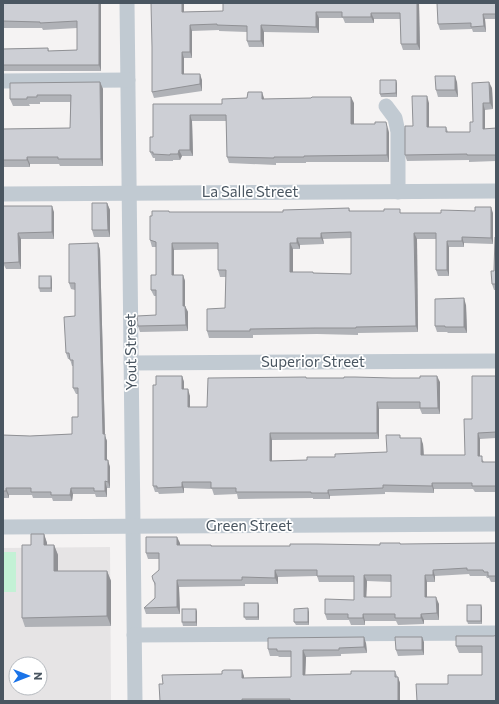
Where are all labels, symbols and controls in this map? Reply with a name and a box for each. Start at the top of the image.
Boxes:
street label: La Salle Street [202,182,298,200]
street label: Yout Street [120,313,140,391]
street label: Superior Street [261,352,365,370]
street label: Green Street [206,516,292,534]
north arrow [8,656,48,696]
text: N [32,672,45,680]

